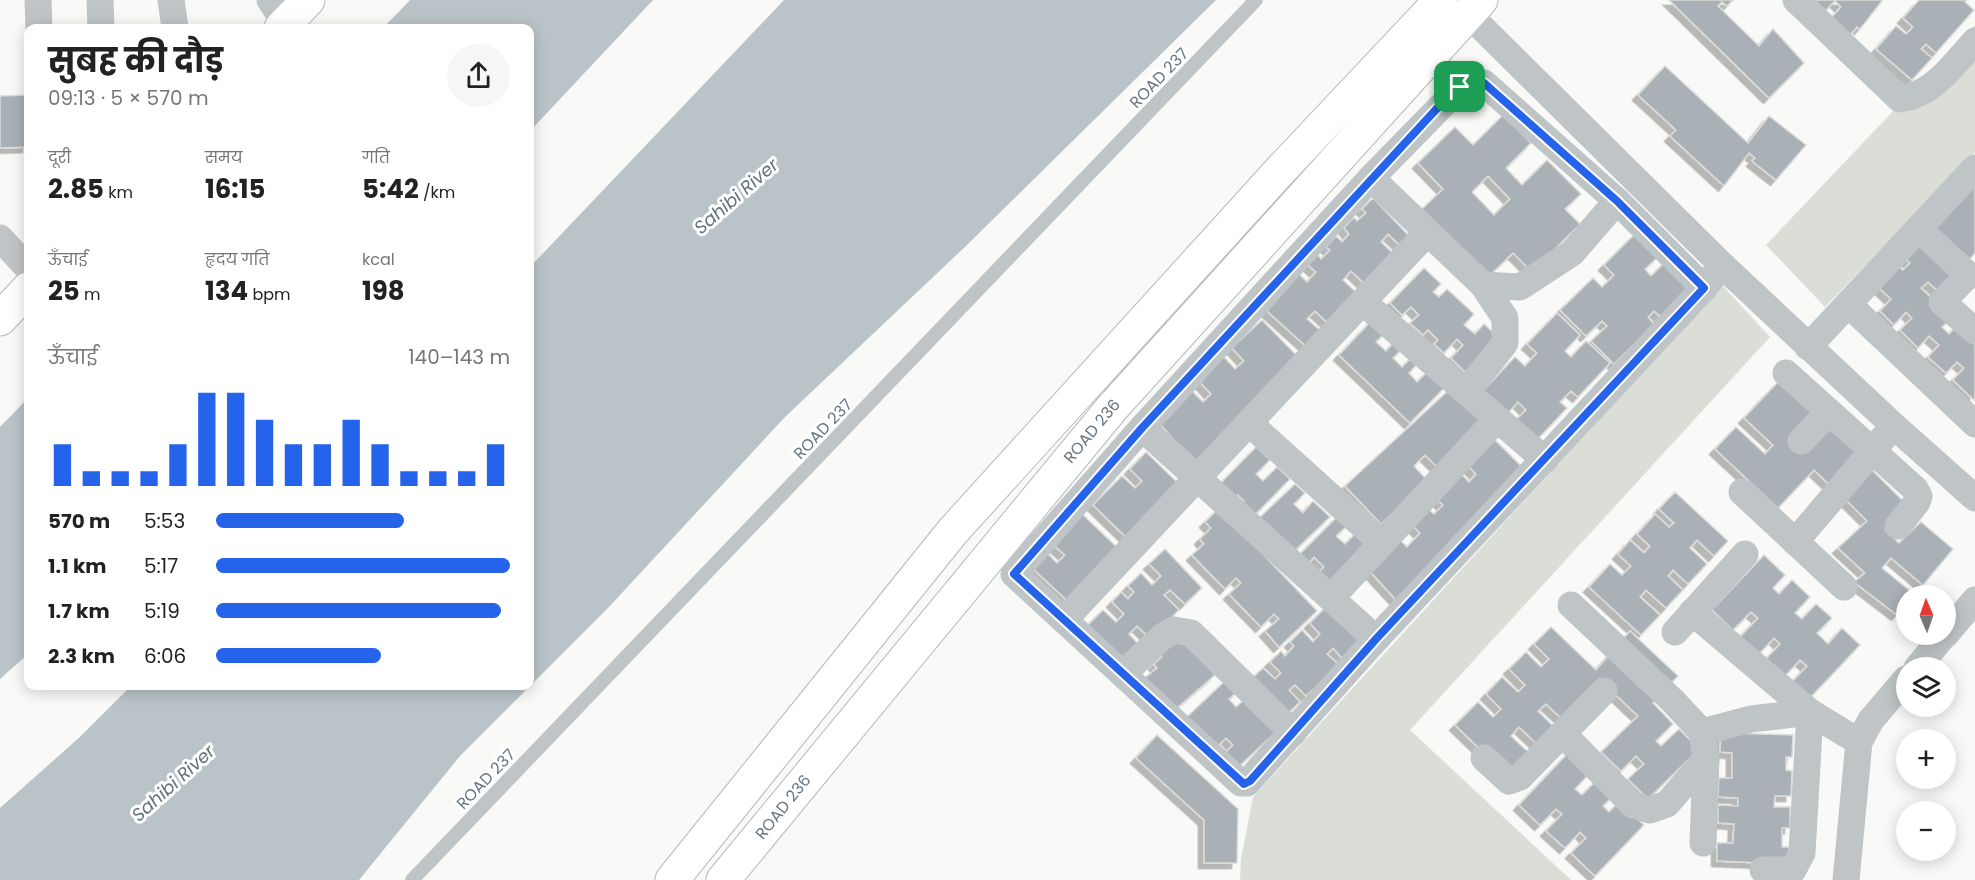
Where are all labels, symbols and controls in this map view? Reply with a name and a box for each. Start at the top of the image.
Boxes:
text: सुबह की दौड़ [48,37,223,84]
street label: ROAD 237 [1124,42,1194,113]
button: share [447,44,510,107]
pin [1434,61,1485,112]
icon: arrive [1443,70,1476,103]
text: 09:13 · 5 × 570 m [48,84,209,112]
text: दूरी [48,146,71,169]
text: समय [205,146,242,169]
text: गति [362,146,390,169]
water label: Sahibi River [689,152,784,240]
text: 2.85 [48,171,104,207]
text: 16:15 [205,171,265,207]
text: 5:42 [362,171,419,207]
text: km [104,181,133,204]
text: /km [419,181,455,204]
text: ऊँचाई [48,248,88,271]
text: हृदय गति [205,248,269,271]
text: kcal [362,248,395,271]
text: 25 [48,273,80,309]
text: 134 [205,273,248,309]
text: 198 [362,273,405,309]
text: m [80,283,101,306]
text: bpm [248,283,291,306]
text: ऊँचाई [48,343,97,371]
text: 140–143 m [408,343,510,371]
street label: ROAD 237 [788,393,858,464]
street label: ROAD 236 [1058,394,1126,468]
text: 570 m [48,507,110,535]
text: 5:53 [144,507,185,535]
text: 1.1 km [48,552,106,580]
text: 5:17 [144,552,178,580]
north arrow [1896,585,1956,645]
map controls [1896,585,1956,861]
text: 1.7 km [48,597,110,625]
text: 5:19 [144,597,180,625]
text: 2.3 km [48,642,115,670]
text: 6:06 [144,642,186,670]
button: layers [1896,657,1956,717]
button: + [1896,729,1956,789]
water label: Sahibi River [126,738,221,827]
street label: ROAD 237 [451,743,521,814]
street label: ROAD 236 [750,770,816,844]
button: − [1896,801,1956,861]

